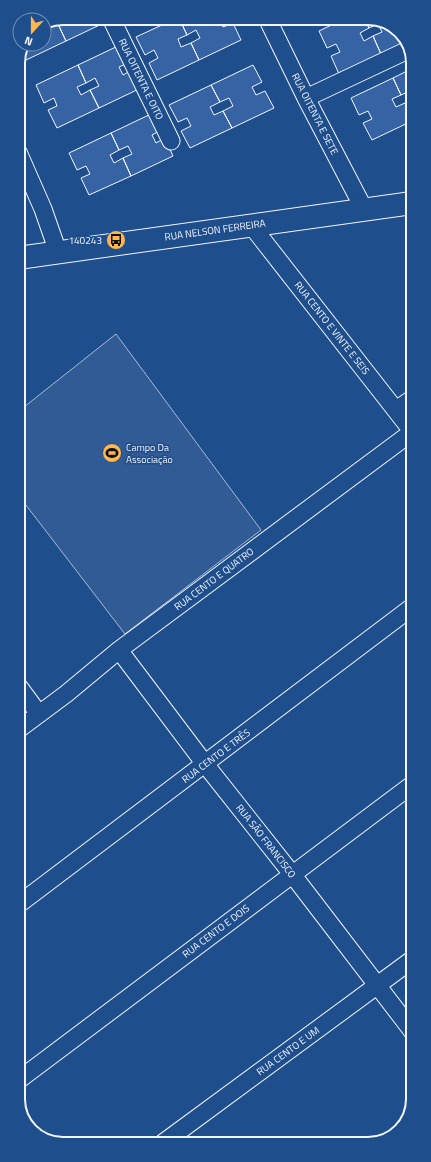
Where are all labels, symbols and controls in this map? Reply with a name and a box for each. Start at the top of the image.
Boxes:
north arrow [12,12,52,52]
text: N [22,33,35,50]
street label: RUA OITENTA E OITO [115,36,167,123]
street label: RUA OITENTA E SETE [288,71,342,158]
street label: RUA NELSON FERREIRA [163,215,267,245]
bus stop icon: 140243 [105,229,127,251]
place label: 140243 [68,233,102,248]
street label: RUA CENTO E VINTE E SEIS [291,278,373,378]
place label: Campo Da Associação [126,440,173,467]
sports icon: Campo Da Associação [101,442,123,464]
street label: RUA CENTO E QUATRO [171,544,257,614]
street label: RUA CENTO E TRÊS [179,725,253,787]
street label: RUA SÃO FRANCISCO [232,801,300,881]
street label: RUA CENTO E DOIS [179,901,253,961]
street label: RUA CENTO E UM [253,1023,323,1079]

